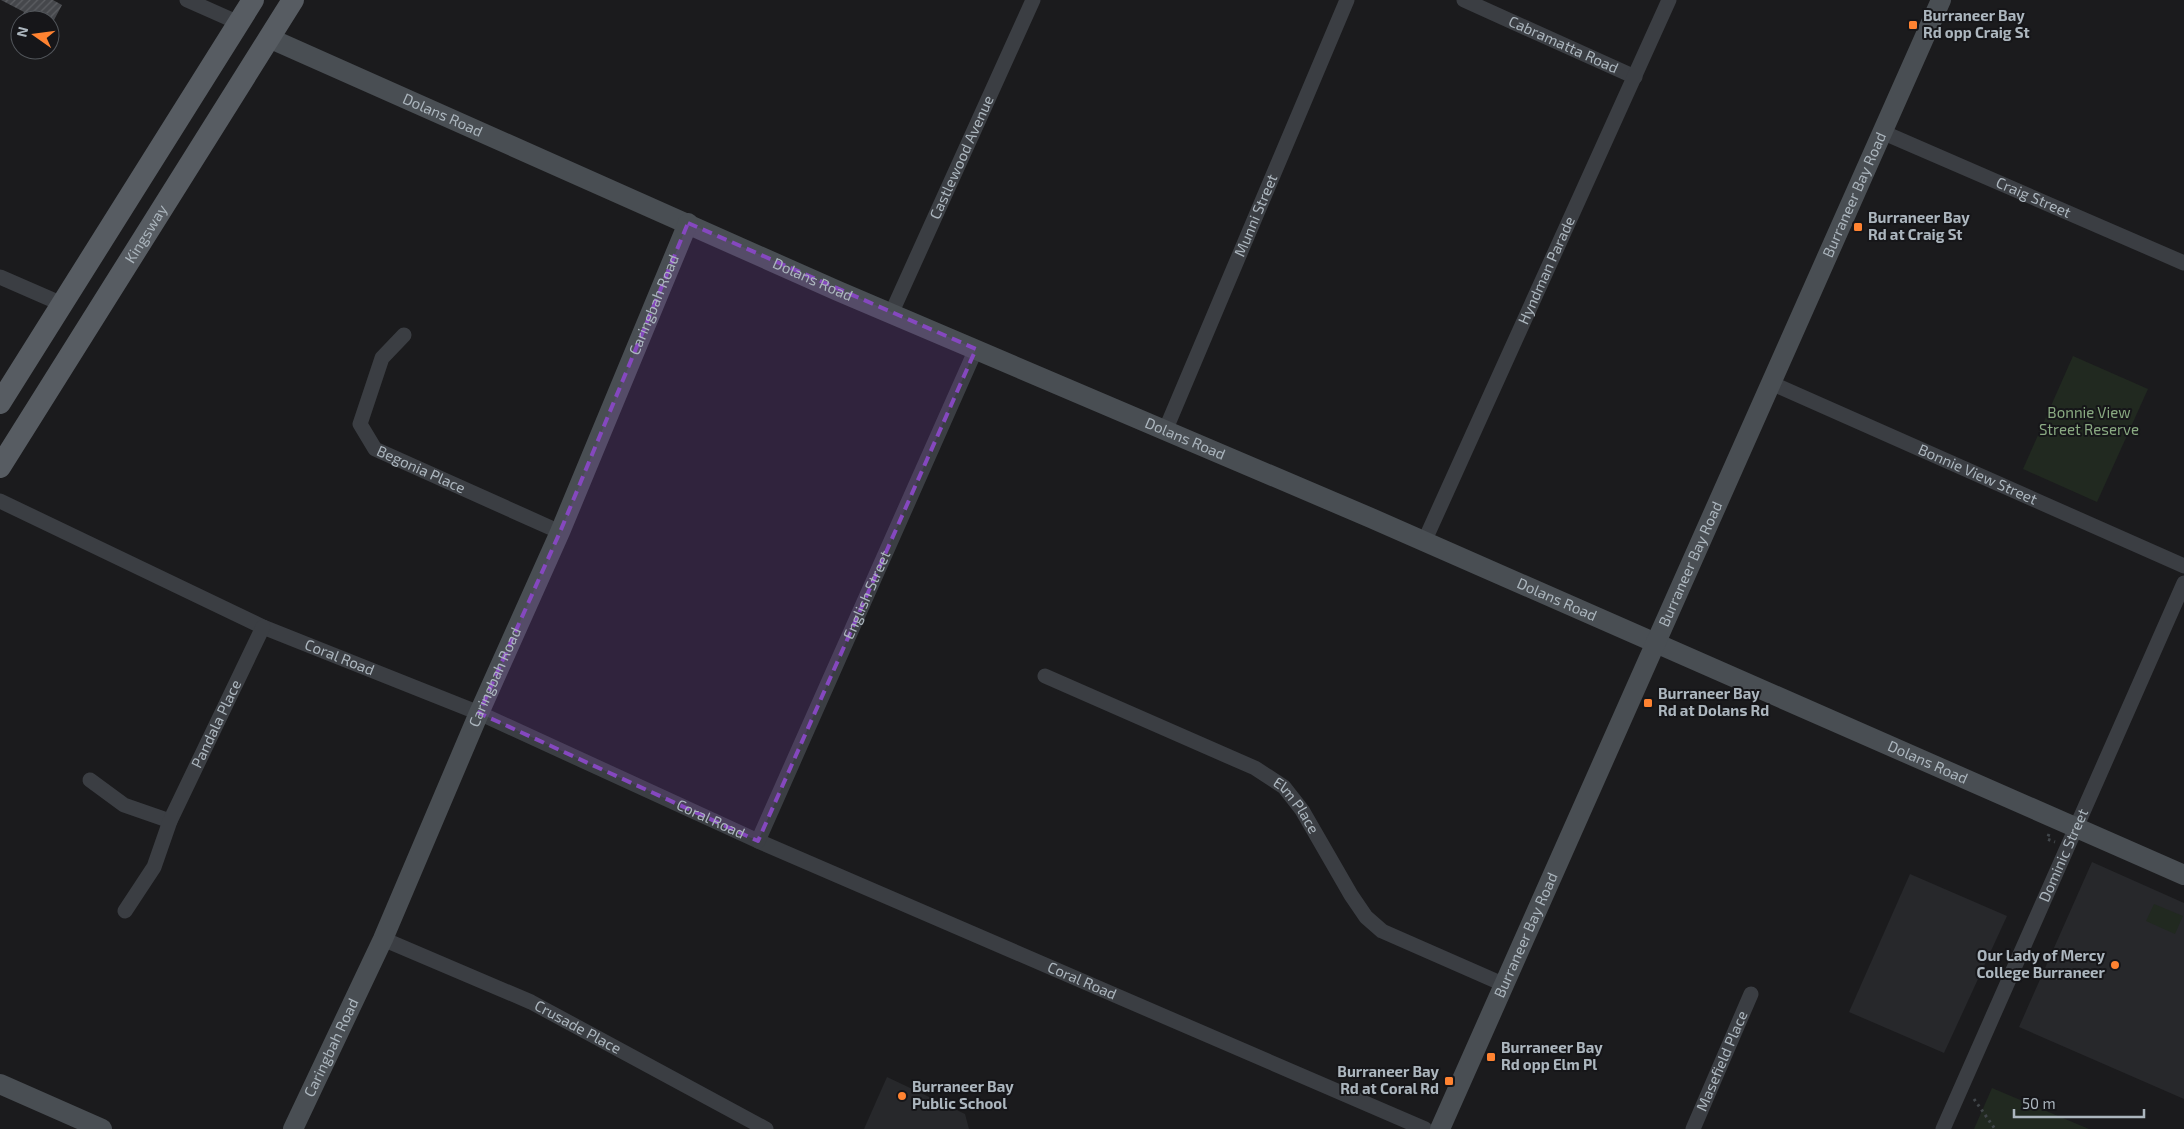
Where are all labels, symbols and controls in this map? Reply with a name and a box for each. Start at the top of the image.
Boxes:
place label: Burraneer Bay Rd opp Craig St [1923,6,2030,41]
north arrow [10,10,60,60]
street label: Cabramatta Road [1506,11,1622,76]
marker: Burraneer Bay Rd opp Craig St [1907,19,1919,31]
text: N [12,25,31,39]
street label: Dolans Road [400,89,486,140]
street label: Castlewood Avenue [925,92,997,222]
street label: Burraneer Bay Road [1818,129,1889,260]
street label: Munni Street [1230,171,1281,259]
street label: Craig Street [1993,173,2074,221]
street label: Kingsway [120,201,170,266]
place label: Burraneer Bay Rd at Craig St [1868,208,1970,243]
street label: Hyndman Parade [1514,213,1578,327]
marker: Burraneer Bay Rd at Craig St [1852,221,1864,233]
street label: Caringbah Road [624,251,682,357]
street label: Dolans Road [770,253,856,304]
park label: Bonnie View Street Reserve [2039,403,2139,438]
street label: Dolans Road [1143,413,1228,463]
street label: Bonnie View Street [1916,439,2041,508]
street label: Begonia Place [374,441,469,496]
street label: Burraneer Bay Road [1654,498,1725,629]
street label: English Street [839,547,894,642]
street label: Dolans Road [1514,573,1600,624]
street label: Caringbah Road [464,624,524,729]
street label: Coral Road [302,635,377,678]
street label: Pandala Place [187,677,244,771]
place label: Burraneer Bay Rd at Dolans Rd [1658,684,1769,719]
marker: Burraneer Bay Rd at Dolans Rd [1642,697,1654,709]
street label: Dolans Road [1885,736,1971,787]
street label: Elm Place [1270,773,1324,836]
street label: Coral Road [674,795,748,842]
street label: Dominic Street [2034,805,2091,905]
street label: Burraneer Bay Road [1489,869,1561,1000]
place label: Our Lady of Mercy College Burraneer [1977,946,2106,981]
street label: Coral Road [1045,957,1120,1003]
marker: Our Lady of Mercy College Burraneer [2109,959,2121,971]
street label: Caringbah Road [300,995,362,1100]
street label: Crusade Place [532,996,625,1057]
street label: Masefield Place [1692,1008,1751,1114]
place label: Burraneer Bay Rd opp Elm Pl [1501,1038,1603,1073]
marker: Burraneer Bay Rd opp Elm Pl [1485,1051,1497,1063]
place label: Burraneer Bay Rd at Coral Rd [1337,1062,1440,1097]
marker: Burraneer Bay Rd at Coral Rd [1443,1075,1455,1087]
place label: Burraneer Bay Public School [912,1077,1014,1112]
scale bar [2014,1086,2144,1118]
marker: Burraneer Bay Public School [896,1090,908,1102]
text: 50 m [2022,1094,2056,1112]

